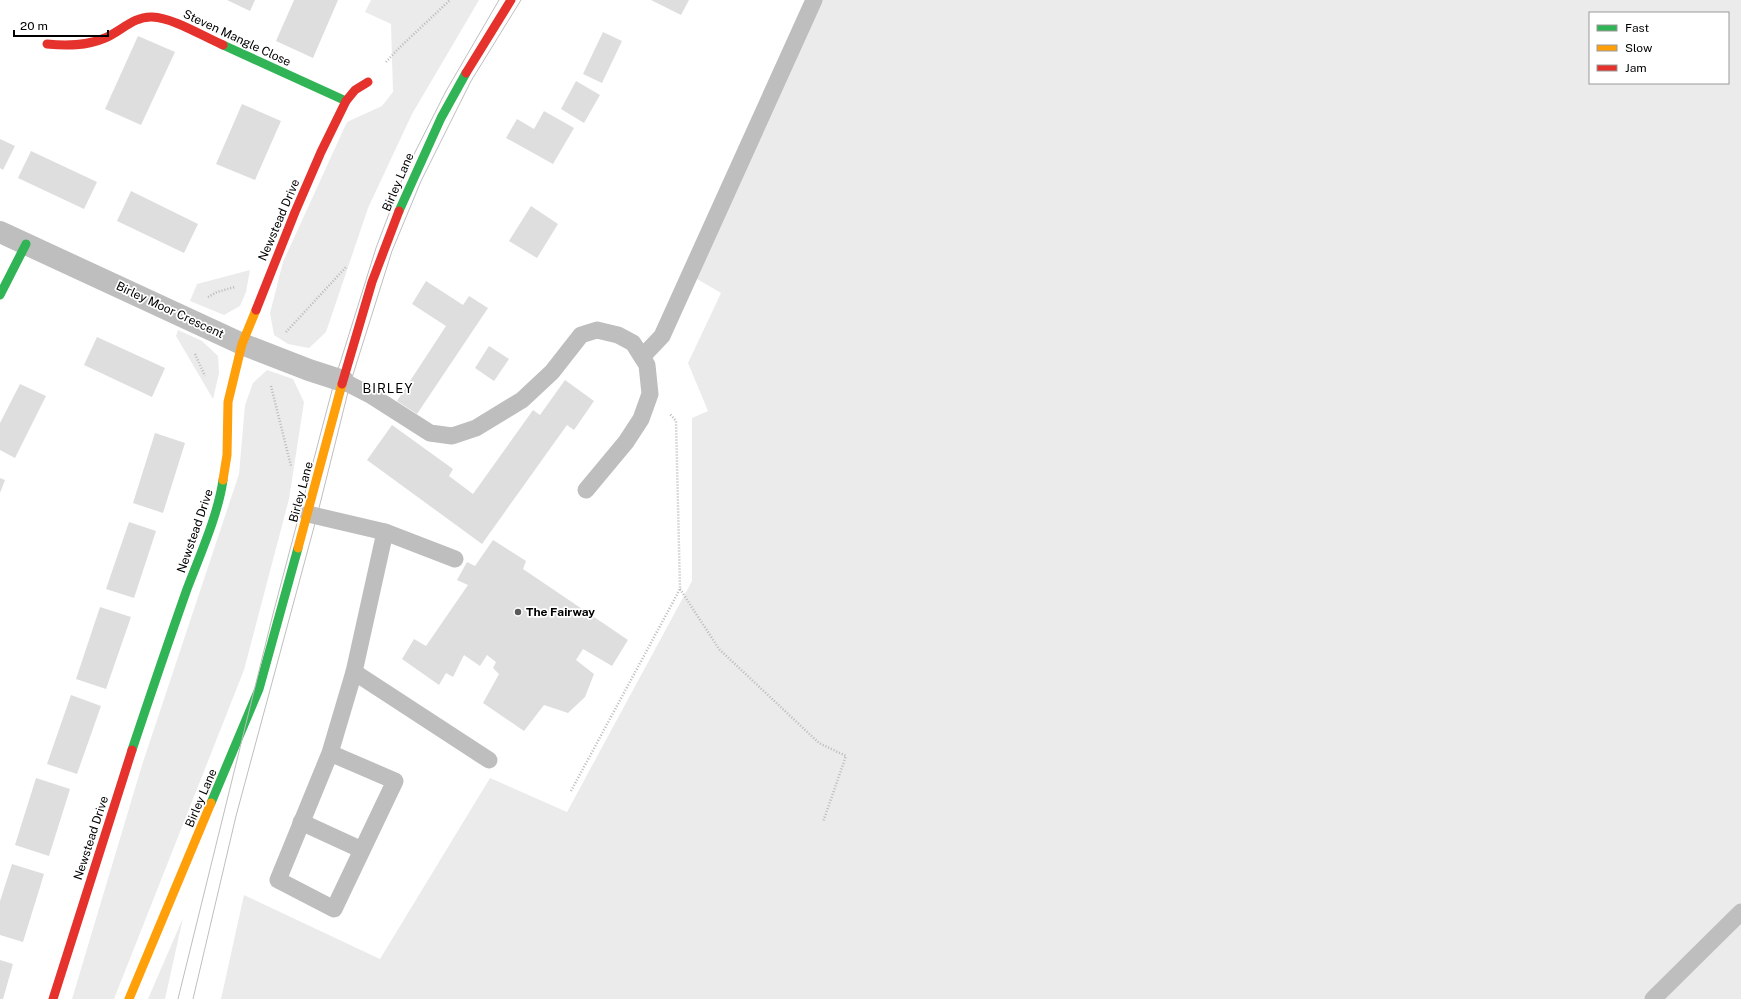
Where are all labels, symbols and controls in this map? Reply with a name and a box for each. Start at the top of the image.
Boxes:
street label: Steven Mangle Close [181,7,293,69]
scale bar [14,12,108,38]
legend [1589,12,1729,84]
text: 20 m [20,19,48,33]
text: Fast [1625,21,1650,35]
text: Slow [1625,41,1653,55]
text: Jam [1625,61,1647,75]
street label: Birley Lane [379,150,417,213]
street label: Newstead Drive [255,177,303,263]
street label: Birley Moor Crescent [114,279,226,341]
district label: BIRLEY [362,381,414,396]
street label: Birley Lane [286,460,316,524]
street label: Newstead Drive [174,487,216,575]
place label: The Fairway [526,605,595,619]
marker: The Fairway [513,607,523,617]
street label: Birley Lane [182,766,220,829]
street label: Newstead Drive [71,794,111,882]

